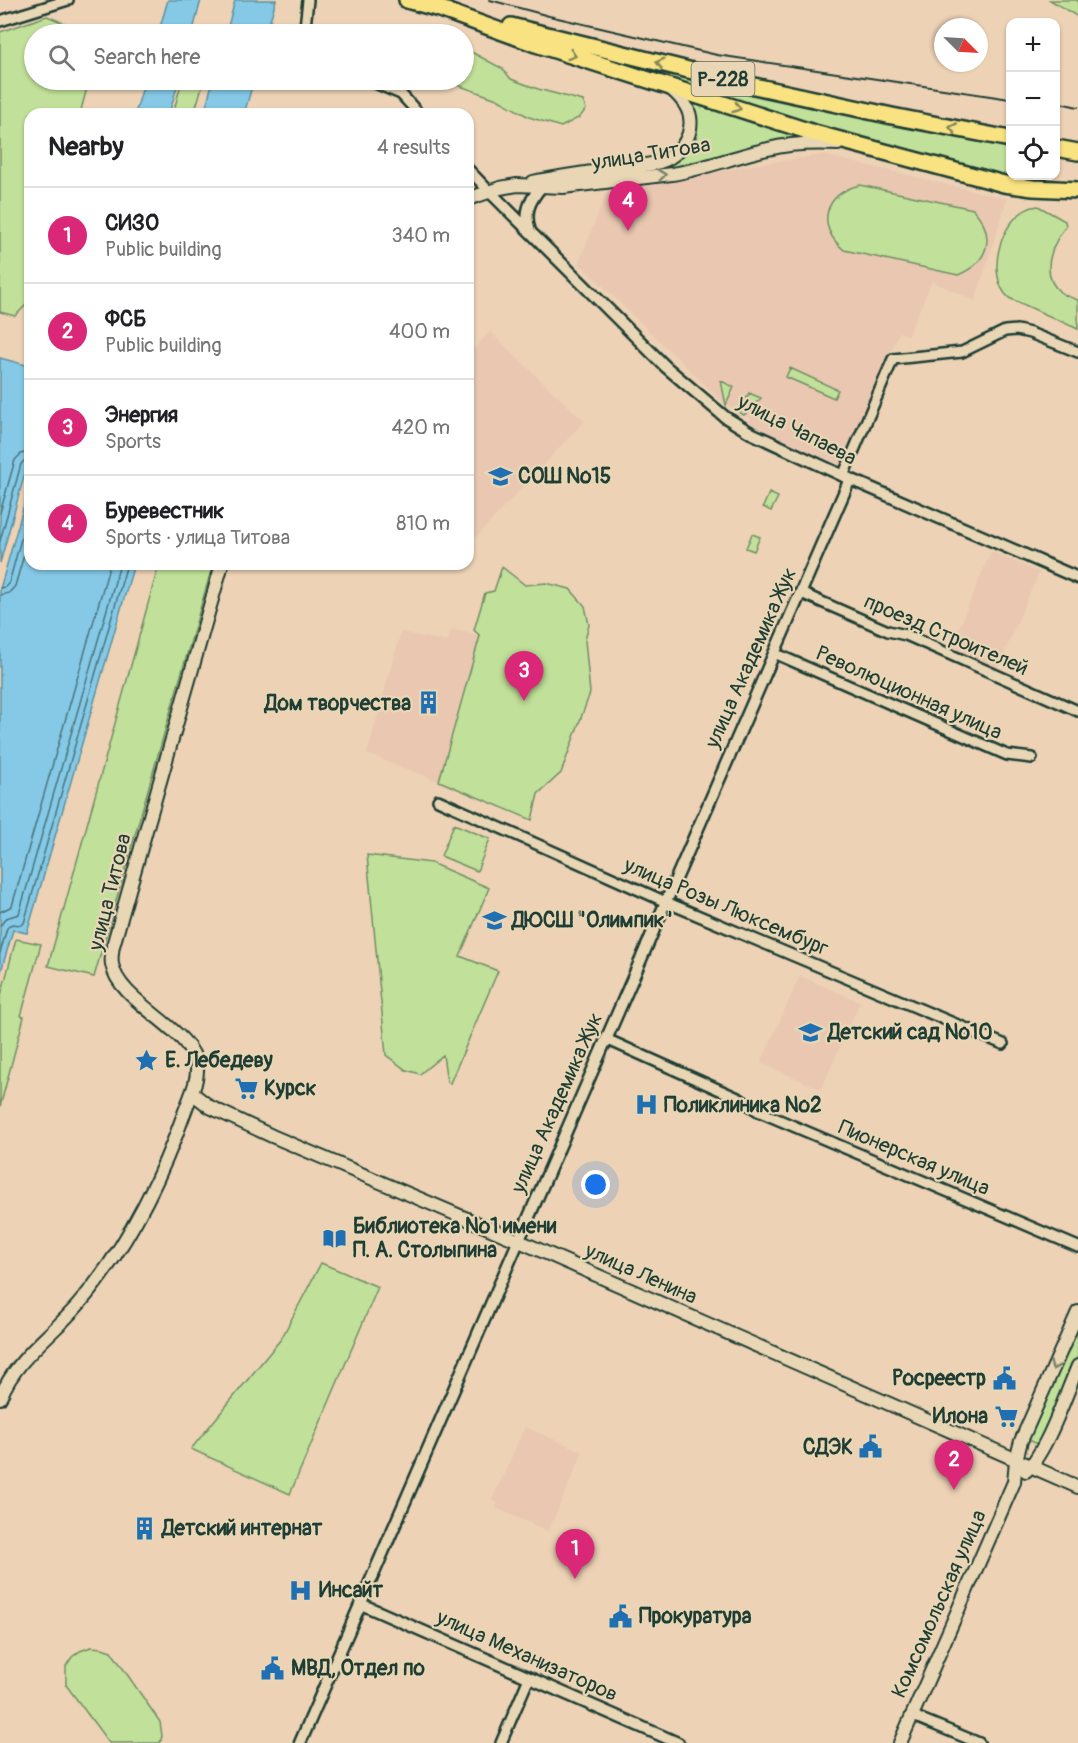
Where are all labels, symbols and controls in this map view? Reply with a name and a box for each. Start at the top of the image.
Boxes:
north arrow [934,18,988,72]
map controls [1006,18,1060,180]
button: + [1006,18,1060,72]
search box [24,24,474,90]
icon: search [45,41,78,74]
text: Search here [93,43,200,71]
one-way arrow [566,48,577,60]
one-way arrow [655,58,666,70]
road number: Р-228 [692,62,754,96]
button: − [1006,72,1060,126]
one-way arrow [731,101,742,113]
one-way arrow [948,122,958,135]
button: locate [1006,126,1060,180]
text: Nearby [48,131,124,163]
street label: улица Титова [589,131,712,177]
text: 4 results [377,135,450,160]
one-way arrow [657,170,666,182]
pin: 4 [608,182,648,231]
text: СИЗО [105,209,159,237]
text: 1 [64,223,71,248]
text: 340 m [391,223,450,248]
text: Public building [105,237,221,262]
text: ФСБ [105,305,147,333]
text: 2 [62,319,73,344]
text: 400 m [389,319,450,344]
text: Public building [105,333,221,358]
street label: улица Чапаева [732,388,861,472]
text: Энергия [105,401,178,429]
text: 3 [62,415,73,440]
text: 420 m [391,415,450,440]
text: Sports [105,429,161,454]
school or university icon: СОШ №15 [487,463,513,489]
place label: СОШ №15 [518,463,611,490]
text: Буревестник [105,497,224,525]
text: 4 [62,511,73,536]
text: 810 m [396,511,450,536]
text: Sports · улица Титова [105,525,290,550]
street label: улица Академика Жук [699,563,803,753]
street label: проезд Строителей [860,588,1032,682]
street label: Революционная улица [812,640,1006,746]
pin: 3 [504,652,544,701]
place label: Дом творчества [263,690,411,717]
building icon: Дом творчества [416,690,442,716]
street label: улица Титова [82,831,138,954]
street label: улица Розы Люксембург [619,851,832,962]
school or university icon: ДЮСШ "Олимпик" [481,907,507,933]
place label: ДЮСШ "Олимпик" [510,907,673,934]
street label: улица Академика Жук [505,1008,609,1198]
school or university icon: Детский сад №10 [797,1019,823,1045]
place label: Детский сад №10 [826,1019,993,1046]
place icon: Е. Лебедеву [134,1047,160,1073]
place label: Е. Лебедеву [165,1047,273,1074]
supermarket icon: Курск [233,1075,259,1101]
place label: Курск [264,1075,317,1102]
hospital icon: Поликлиника №2 [633,1092,659,1118]
place label: Поликлиника №2 [664,1092,822,1119]
street label: Пионерская улица [834,1114,994,1202]
your location [581,1170,610,1199]
place label: Библиотека №1 имени П. А. Столыпина [353,1213,557,1264]
library icon: Библиотека №1 имени П. А. Столыпина [322,1225,348,1251]
street label: улица Ленина [580,1237,701,1311]
one-way arrow [1049,1359,1061,1370]
place label: Росреестр [892,1365,986,1392]
public building icon: Росреестр [991,1365,1017,1391]
place label: Илона [933,1403,988,1430]
supermarket icon: Илона [993,1403,1019,1429]
place label: СДЭК [803,1434,853,1461]
public building icon: СДЭК [858,1434,884,1460]
pin: 2 [934,1440,974,1490]
street label: Комсомольская улица [885,1506,993,1702]
building icon: Детский интернат [131,1515,157,1541]
place label: Детский интернат [160,1515,323,1542]
pin: 1 [556,1530,594,1579]
hospital icon: Инсайт [288,1577,314,1603]
place label: Инсайт [319,1577,384,1604]
street label: улица Механизаторов [431,1603,622,1708]
public building icon: Прокуратура [608,1603,634,1629]
place label: Прокуратура [639,1603,752,1630]
public building icon: МВД, Отдел по [260,1655,286,1681]
place label: МВД, Отдел по [291,1655,426,1682]

